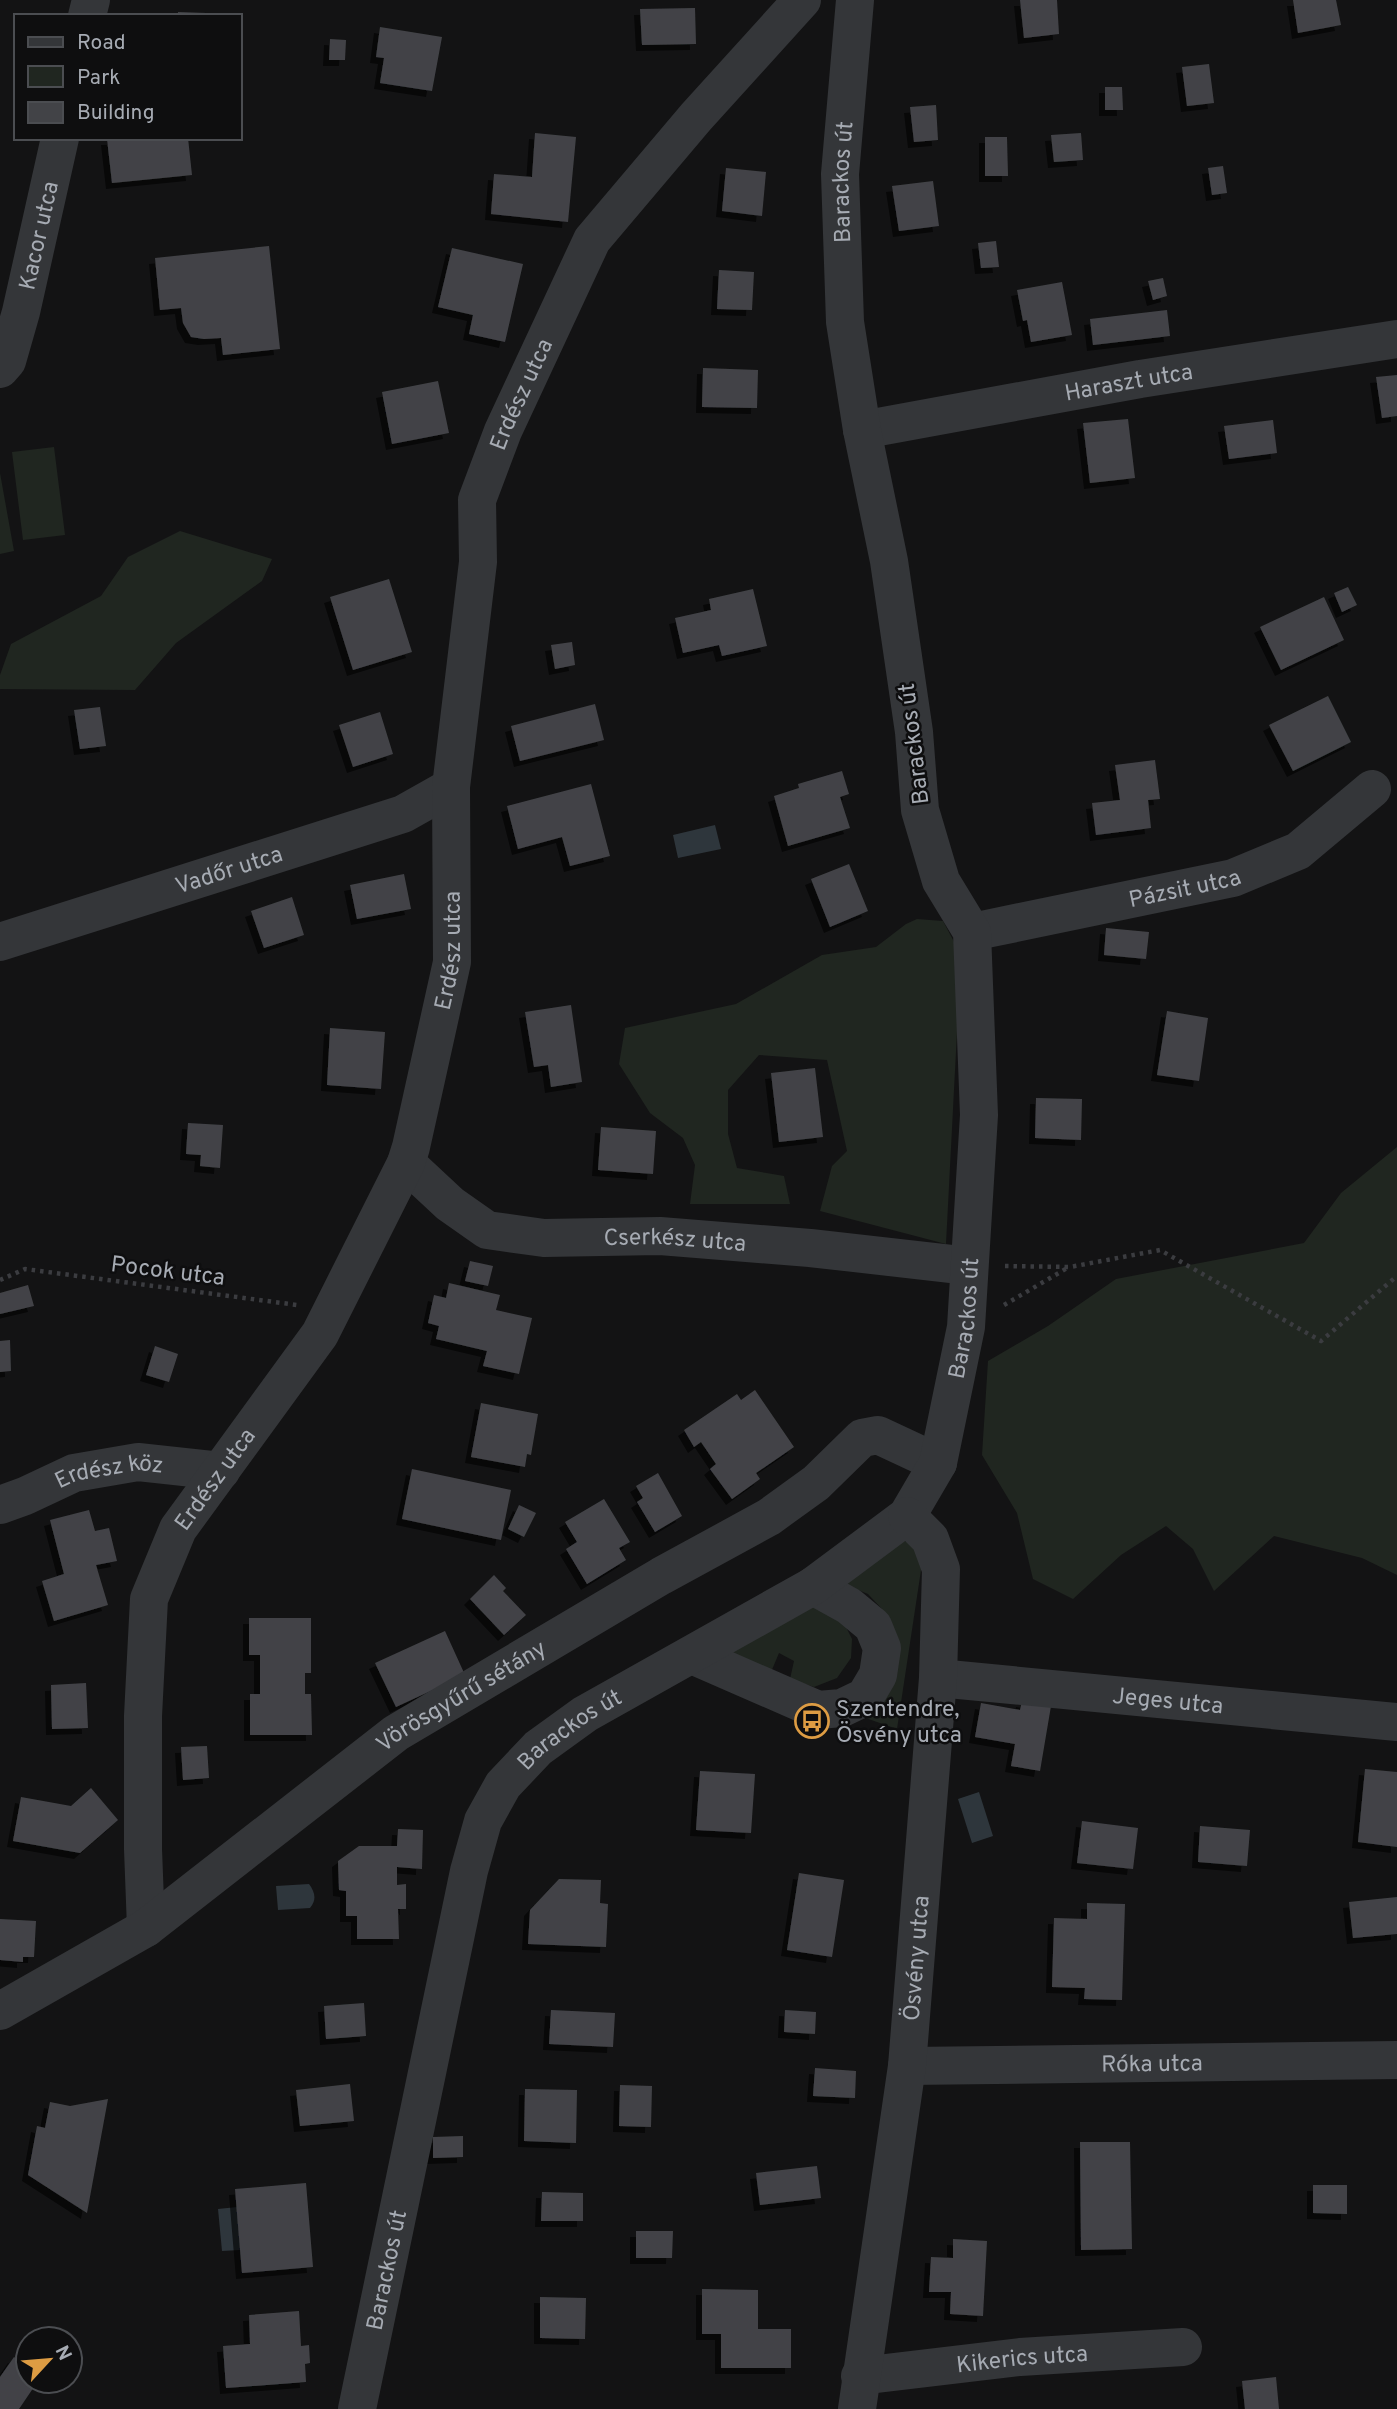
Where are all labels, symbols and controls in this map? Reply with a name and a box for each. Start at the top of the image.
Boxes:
legend [14,14,242,140]
text: Road [77,30,126,57]
text: Park [77,65,120,92]
text: Building [77,100,155,127]
street label: Barackos út [828,120,861,243]
street label: Kacor utca [14,179,67,293]
street label: Erdész utca [485,335,561,455]
street label: Haraszt utca [1063,359,1195,410]
street label: Barackos út [894,681,937,806]
street label: Vadőr utca [172,841,287,902]
street label: Pázsit utca [1126,864,1246,916]
street label: Erdész utca [430,891,469,1013]
street label: Cserkész utca [603,1224,747,1260]
street label: Pocok utca [109,1251,226,1294]
street label: Barackos út [944,1257,987,1382]
street label: Erdész utca [170,1423,264,1537]
street label: Erdész köz [51,1450,165,1497]
street label: Vörösgyűrű sétány [371,1635,552,1760]
street label: Jeges utca [1111,1683,1225,1722]
street label: Barackos út [512,1684,628,1778]
place label: Szentendre, Ösvény utca [836,1696,962,1751]
bus stop icon: Szentendre, Ösvény utca [793,1702,831,1740]
street label: Ösvény utca [898,1894,938,2022]
street label: Róka utca [1101,2050,1203,2081]
street label: Barackos út [362,2208,415,2333]
north arrow [14,2325,84,2395]
street label: Kikerics utca [955,2341,1089,2381]
text: N [49,2342,76,2365]

